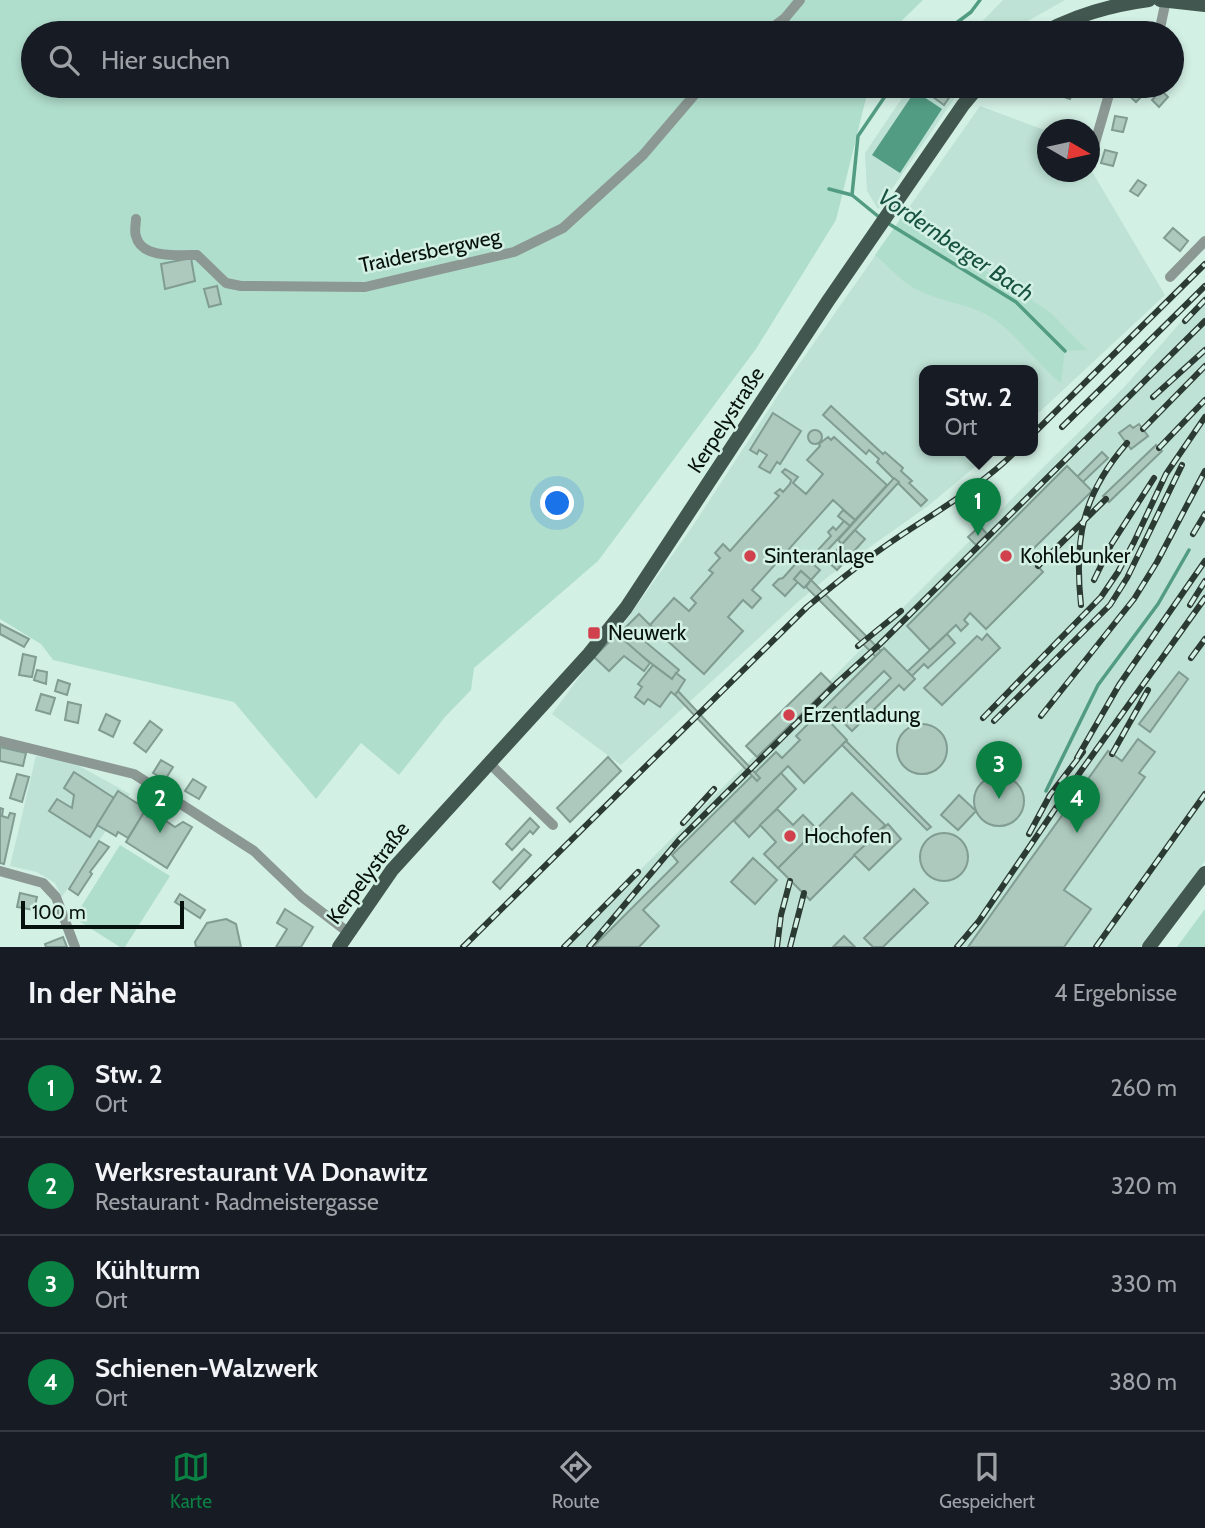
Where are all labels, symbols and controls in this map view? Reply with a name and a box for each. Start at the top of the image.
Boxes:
search box [21,21,1184,98]
icon: search [45,41,83,79]
text: Hier suchen [101,44,230,76]
north arrow [1037,119,1100,182]
water label: Vordernberger Bach [873,183,1039,307]
street label: Traidersbergweg [357,223,503,278]
street label: Kerpelystraße [682,362,769,477]
popup [919,365,1038,456]
text: Stw. 2 [945,381,1012,413]
text: Ort [945,413,977,441]
pin: 1 [955,478,1001,536]
your location [540,486,574,520]
place label: Sinteranlage [764,543,875,568]
place label: Kohlebunker [1020,543,1131,568]
marker: Sinteranlage [742,548,758,564]
marker: Kohlebunker [998,548,1014,564]
place label: Neuwerk [608,620,687,645]
marker: Neuwerk [586,625,602,641]
place label: Erzentladung [803,702,921,727]
marker: Erzentladung [781,707,797,723]
pin: 3 [976,741,1022,799]
pin: 2 [137,775,183,833]
pin: 4 [1054,775,1100,833]
street label: Kerpelystraße [321,816,414,929]
place label: Hochofen [804,823,892,848]
marker: Hochofen [782,828,798,844]
scale bar [21,898,184,930]
text: 100 m [32,901,86,924]
text: In der Nähe [28,974,177,1011]
text: 4 Ergebnisse [1054,979,1177,1007]
text: Stw. 2 [95,1058,163,1090]
text: 1 [47,1074,55,1102]
text: 260 m [1110,1074,1177,1102]
text: Ort [95,1090,128,1118]
text: Werksrestaurant VA Donawitz [95,1156,428,1188]
text: 2 [45,1172,57,1200]
text: 320 m [1111,1172,1177,1200]
text: Restaurant · Radmeistergasse [95,1188,379,1216]
text: Kühlturm [95,1254,200,1286]
text: 3 [45,1270,57,1298]
text: 330 m [1111,1270,1177,1298]
text: Ort [95,1286,128,1314]
text: Schienen-Walzwerk [95,1352,318,1384]
text: 4 [44,1368,58,1396]
text: 380 m [1109,1368,1177,1396]
text: Ort [95,1384,128,1412]
tab: Karte [170,1448,212,1513]
tab: Route [552,1448,599,1513]
tab: Gespeichert [939,1448,1035,1513]

